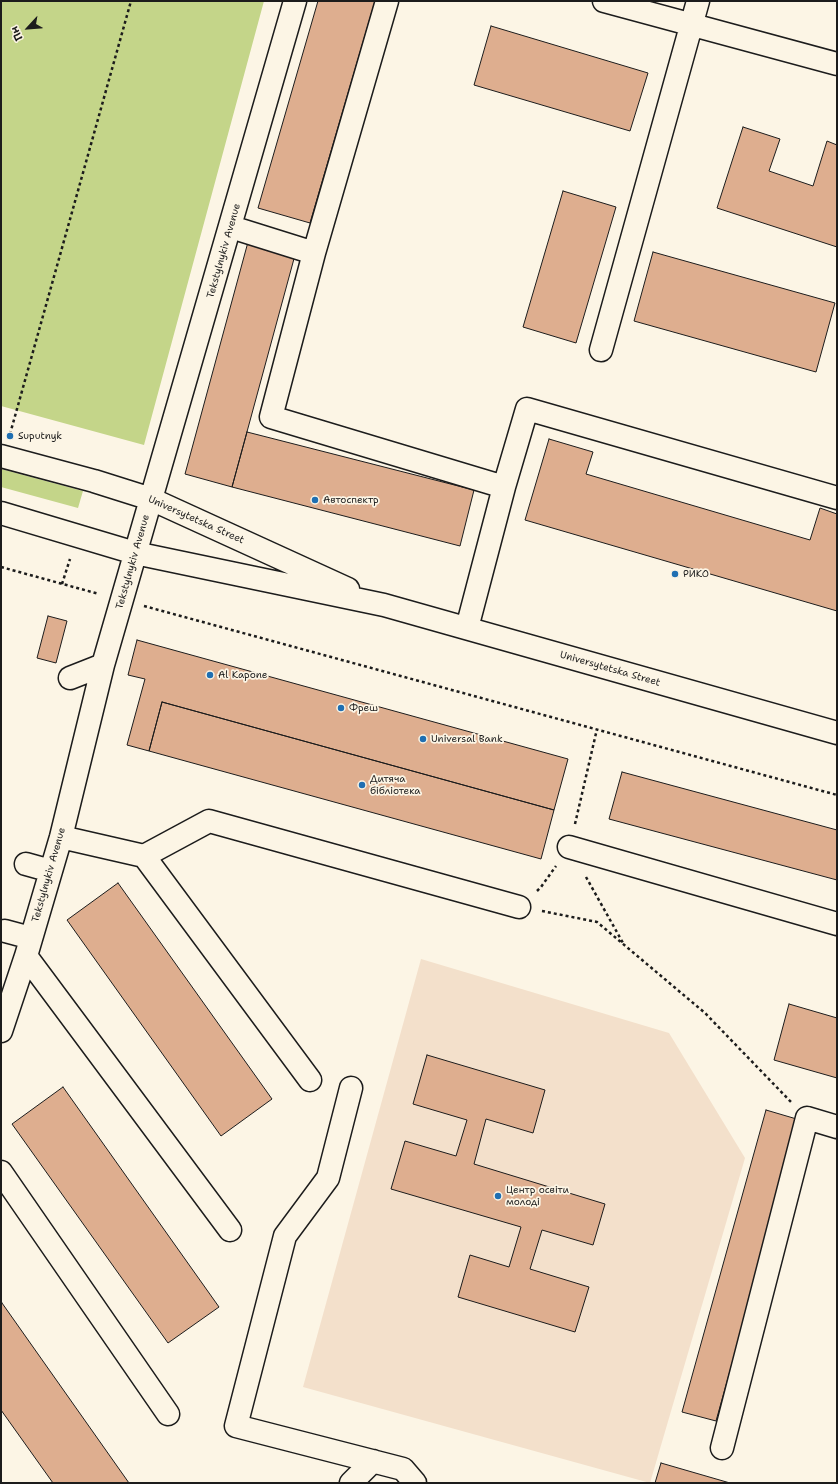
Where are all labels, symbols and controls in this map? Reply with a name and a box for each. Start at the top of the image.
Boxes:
north arrow [8,8,48,48]
text: Пн [7,24,27,43]
street label: Tekstylnykiv Avenue [205,202,243,300]
place label: Suputnyk [18,430,62,442]
marker: Suputnyk [5,431,15,441]
street label: Universytetska Street [146,493,246,547]
place label: Автоспектр [323,494,379,506]
marker: Автоспектр [310,495,320,505]
street label: Tekstylnykiv Avenue [114,513,152,611]
place label: РИКО [683,568,709,580]
marker: РИКО [670,569,680,579]
street label: Universytetska Street [558,649,662,689]
place label: Al Kapone [218,669,268,681]
marker: Al Kapone [205,670,215,680]
place label: Фреш [349,702,378,714]
marker: Фреш [336,703,346,713]
place label: Universal Bank [431,733,503,745]
marker: Universal Bank [418,734,428,744]
place label: Дитяча бібліотека [370,773,421,796]
marker: Дитяча бібліотека [357,780,367,790]
street label: Tekstylnykiv Avenue [30,826,68,924]
place label: Центр освіти молоді [506,1184,569,1208]
marker: Центр освіти молоді [493,1191,503,1201]

